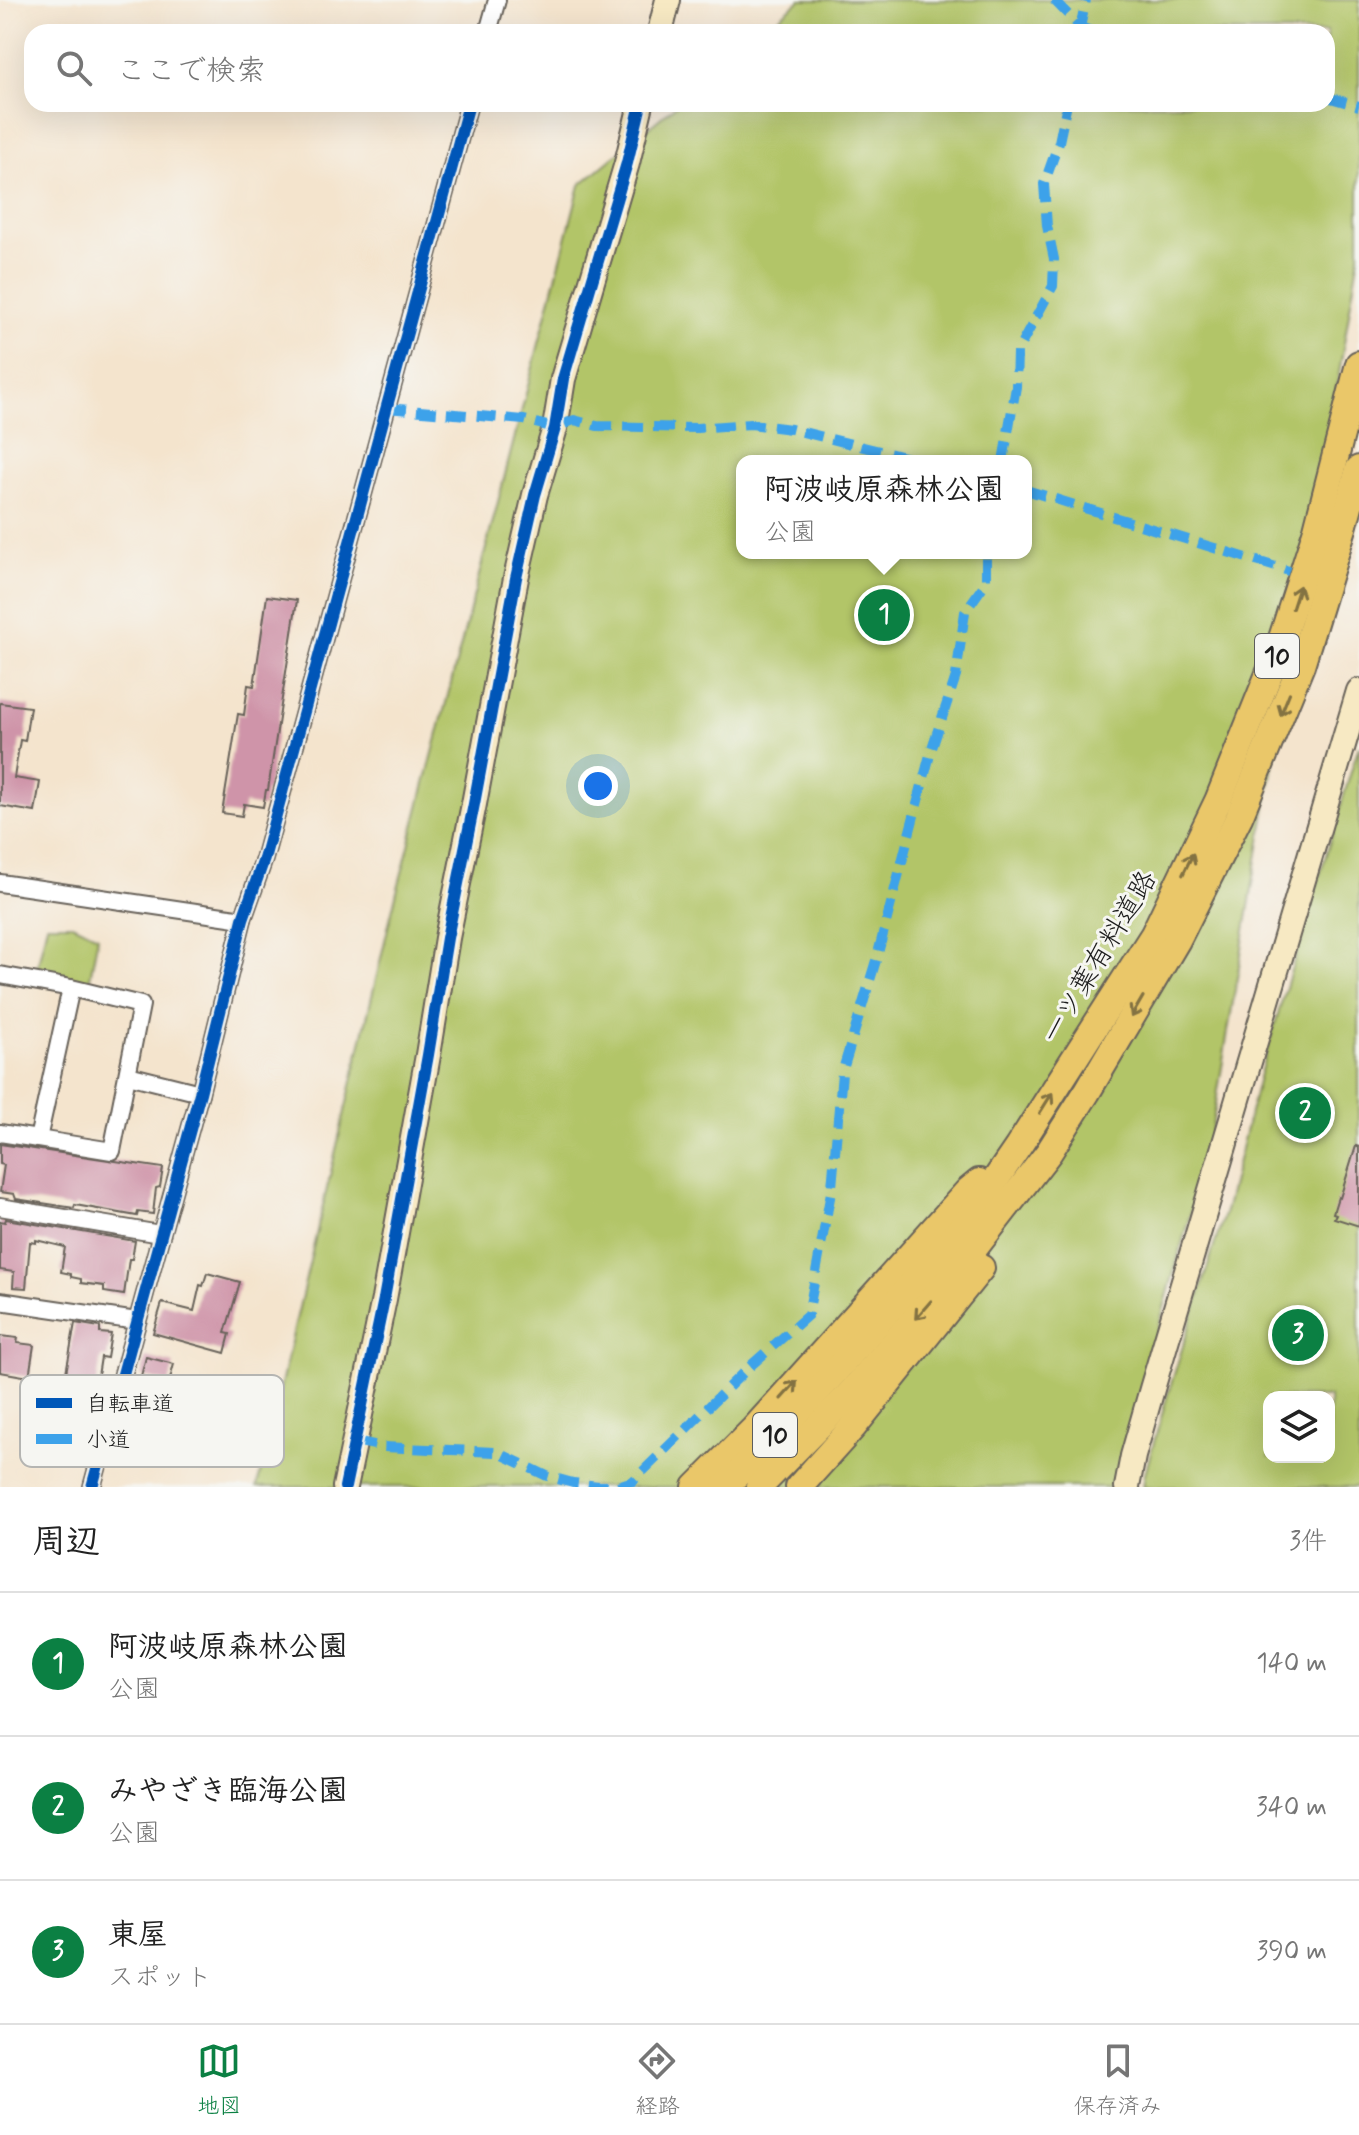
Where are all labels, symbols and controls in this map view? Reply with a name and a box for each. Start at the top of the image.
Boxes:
search box [24,24,1335,112]
icon: search [52,46,96,90]
text: ここで検索 [116,52,266,91]
popup [736,455,1032,559]
text: 阿波岐原森林公園 [764,471,1004,510]
text: 公園 [764,516,816,550]
one-way arrow [1289,584,1304,609]
pin: 1 [858,585,910,645]
road number: 10 [1255,634,1299,678]
one-way arrow [1277,691,1292,716]
your location [578,766,618,806]
one-way arrow [1181,852,1196,876]
street label: 一ツ葉有料道路 [1034,864,1166,1051]
one-way arrow [1129,995,1145,1018]
pin: 2 [1279,1083,1331,1143]
one-way arrow [1038,1092,1055,1114]
one-way arrow [914,1299,932,1319]
pin: 3 [1272,1305,1324,1365]
legend [20,1375,284,1467]
one-way arrow [780,1381,798,1401]
text: 自転車道 [86,1391,174,1419]
map controls [1263,1391,1335,1463]
button: layers [1263,1391,1335,1463]
road number: 10 [753,1413,797,1457]
text: 小道 [86,1427,130,1455]
text: 周辺 [32,1520,100,1565]
text: 3件 [1289,1525,1327,1559]
text: 阿波岐原森林公園 [108,1628,348,1667]
text: 1 [52,1647,64,1681]
text: 140 m [1256,1647,1327,1681]
text: 公園 [108,1673,160,1707]
text: みやざき臨海公園 [108,1772,348,1811]
text: 2 [52,1791,64,1825]
text: 340 m [1256,1791,1327,1825]
text: 公園 [108,1817,160,1851]
text: 東屋 [108,1916,168,1955]
text: 3 [52,1935,64,1969]
text: 390 m [1256,1935,1327,1969]
text: スポット [108,1961,212,1995]
tab: 地図 [197,2039,241,2121]
tab: 経路 [635,2039,680,2121]
tab: 保存済み [1074,2039,1162,2121]

